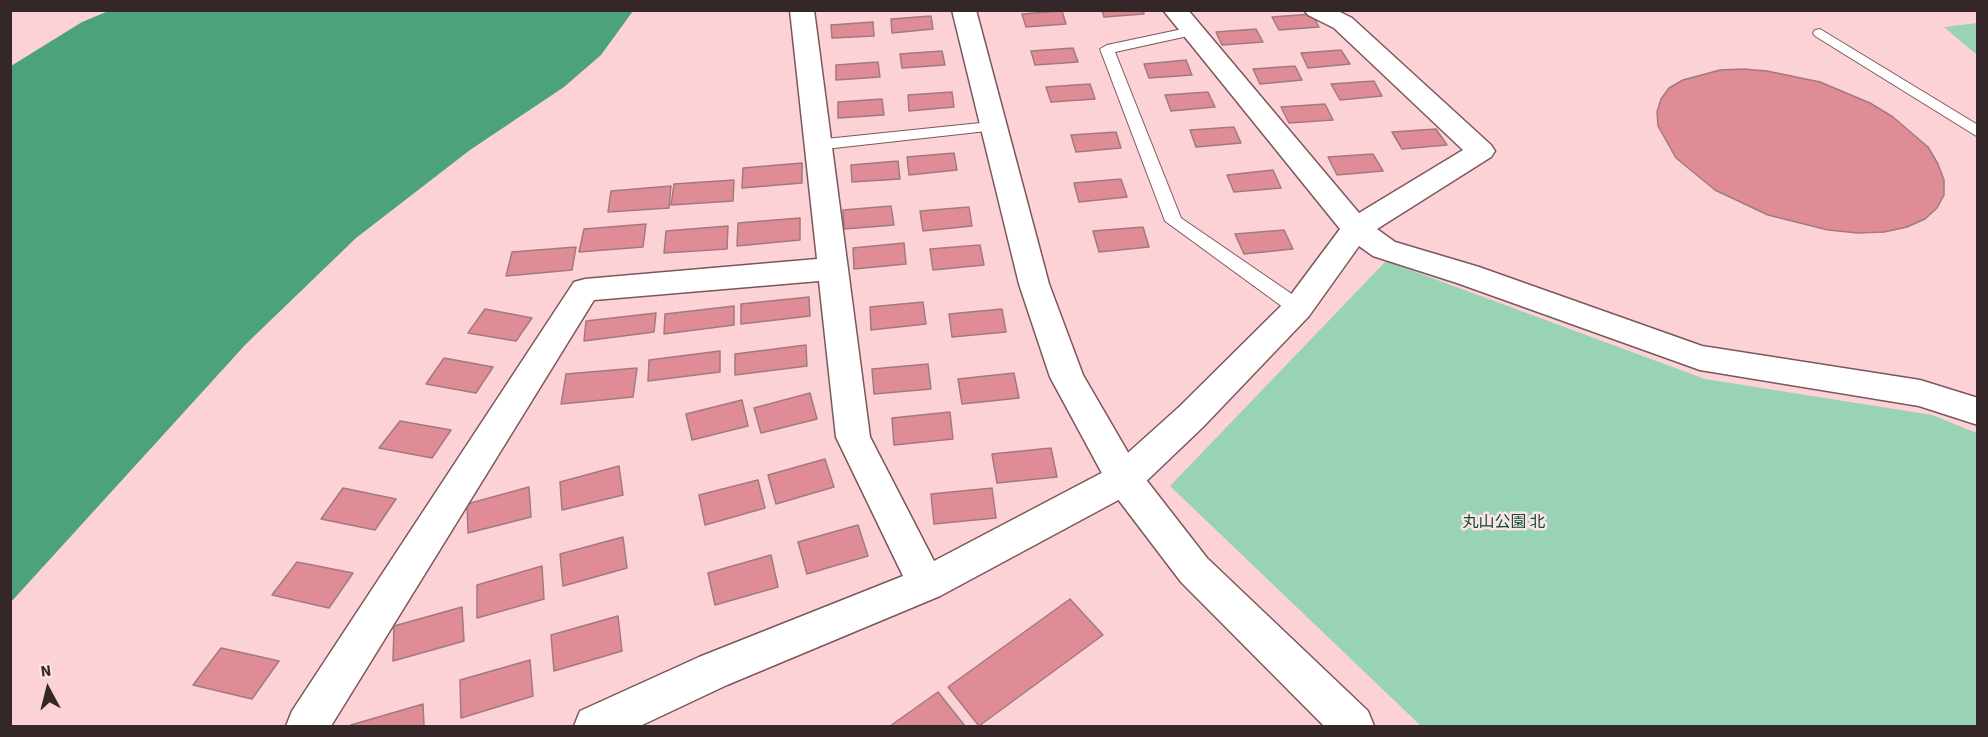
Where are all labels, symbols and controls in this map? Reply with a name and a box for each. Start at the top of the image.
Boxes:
park label: 丸山公園 北 [1462,513,1546,533]
north arrow [18,659,78,719]
text: N [39,660,52,683]

